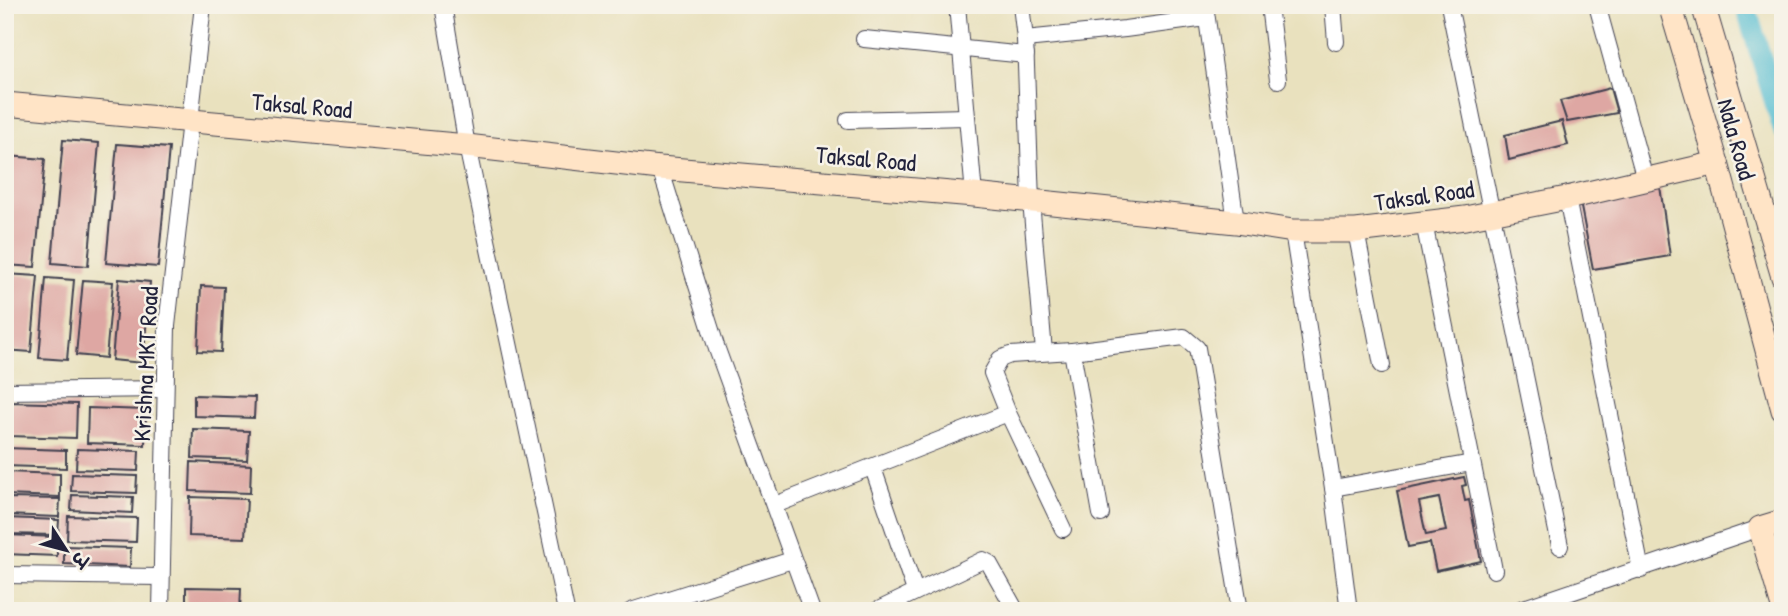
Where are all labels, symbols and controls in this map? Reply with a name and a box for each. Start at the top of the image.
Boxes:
street label: Taksal Road [251,85,353,125]
street label: Nala Road [1710,95,1764,183]
street label: Taksal Road [815,138,917,178]
street label: Taksal Road [1372,172,1476,218]
street label: Krishna MKT Road [125,286,165,442]
north arrow [32,514,102,584]
text: उ [64,546,95,575]

